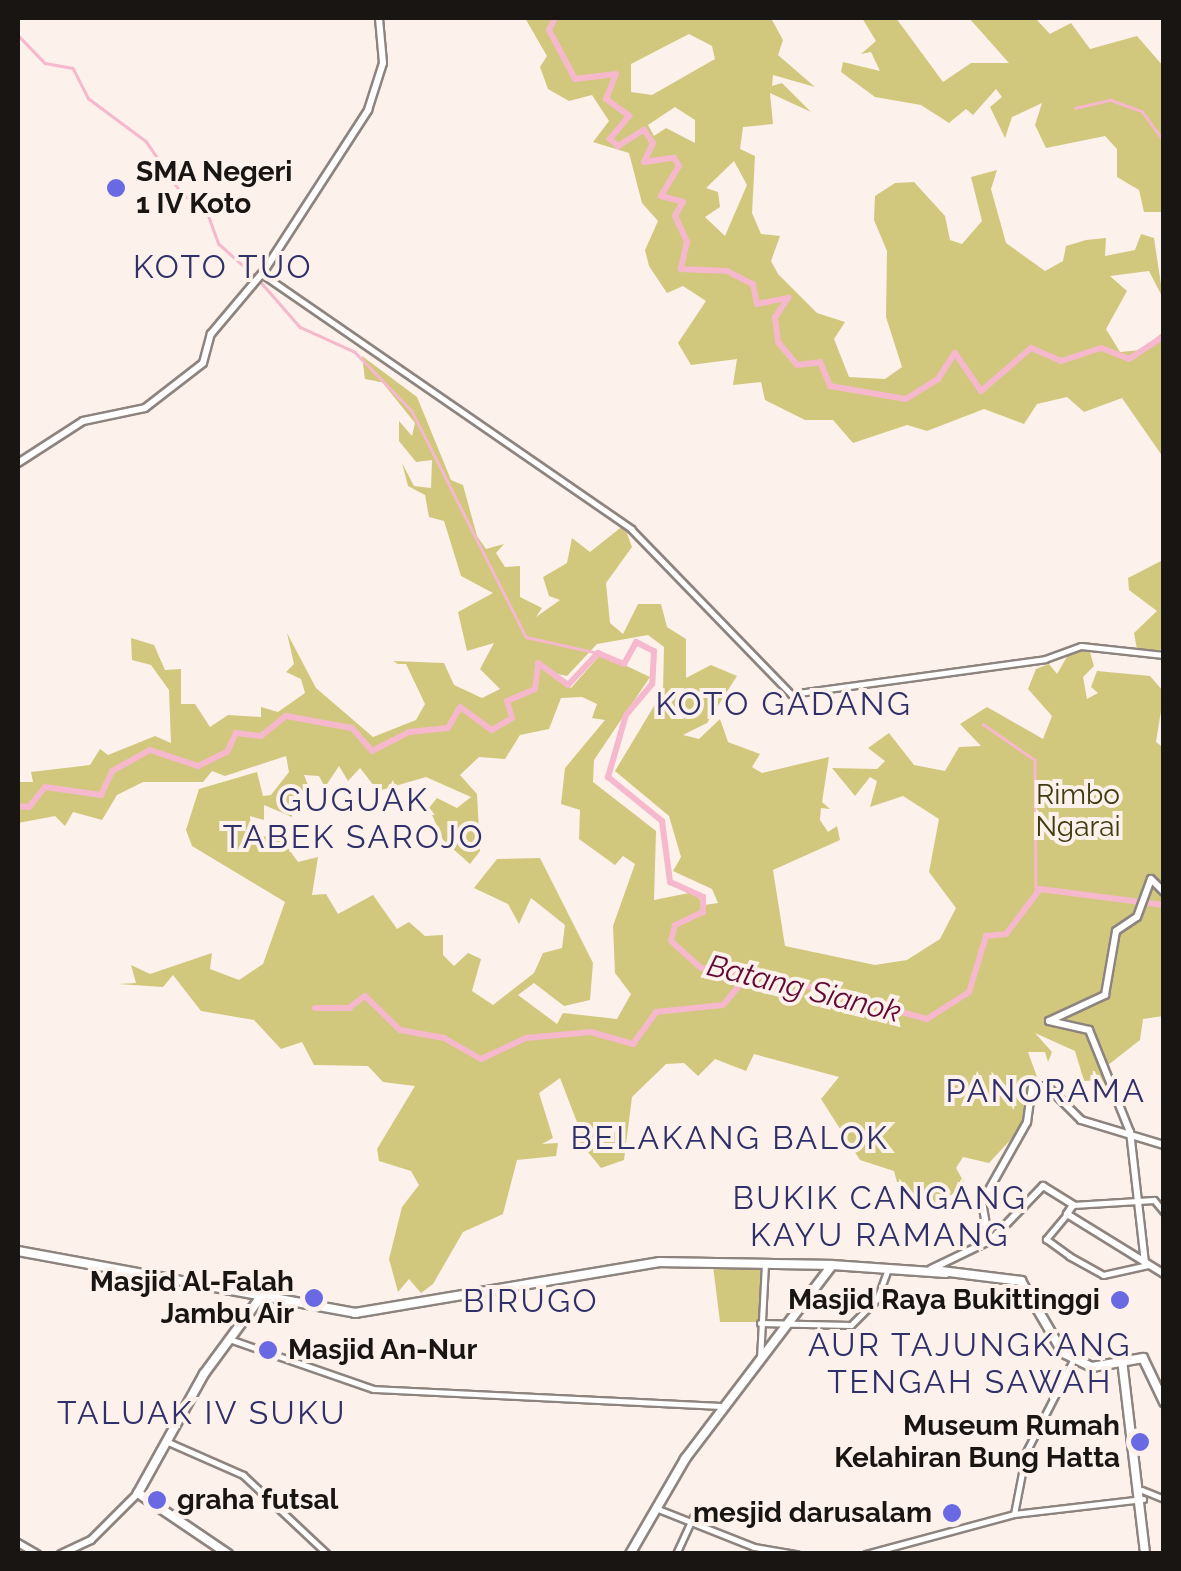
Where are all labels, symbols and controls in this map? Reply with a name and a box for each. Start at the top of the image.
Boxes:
place label: SMA Negeri 1 IV Koto [136,155,293,221]
marker: SMA Negeri 1 IV Koto [105,177,127,199]
district label: KOTO TUO [132,248,314,286]
district label: KOTO GADANG [656,685,912,723]
park label: Rimbo Ngarai [1035,778,1121,844]
district label: GUGUAK TABEK SAROJO [223,782,485,857]
water label: Batang Sianok [703,948,905,1030]
district label: PANORAMA [946,1072,1146,1110]
district label: BELAKANG BALOK [571,1119,889,1157]
district label: BUKIK CANGANG KAYU RAMANG [732,1180,1028,1255]
place label: Masjid Al-Falah Jambu Air [89,1265,294,1331]
district label: BIRUGO [463,1282,599,1320]
place label: Masjid Raya Bukittinggi [788,1283,1100,1317]
marker: Masjid Al-Falah Jambu Air [303,1287,325,1309]
marker: Masjid Raya Bukittinggi [1109,1289,1131,1311]
district label: AUR TAJUNGKANG TENGAH SAWAH [808,1327,1132,1402]
place label: Masjid An-Nur [288,1333,478,1367]
marker: Masjid An-Nur [257,1339,279,1361]
district label: TALUAK IV SUKU [56,1394,348,1432]
place label: Museum Rumah Kelahiran Bung Hatta [834,1409,1120,1475]
marker: Museum Rumah Kelahiran Bung Hatta [1129,1431,1151,1453]
place label: graha futsal [177,1483,338,1517]
marker: graha futsal [146,1489,168,1511]
place label: mesjid darusalam [693,1496,932,1530]
marker: mesjid darusalam [941,1502,963,1524]

